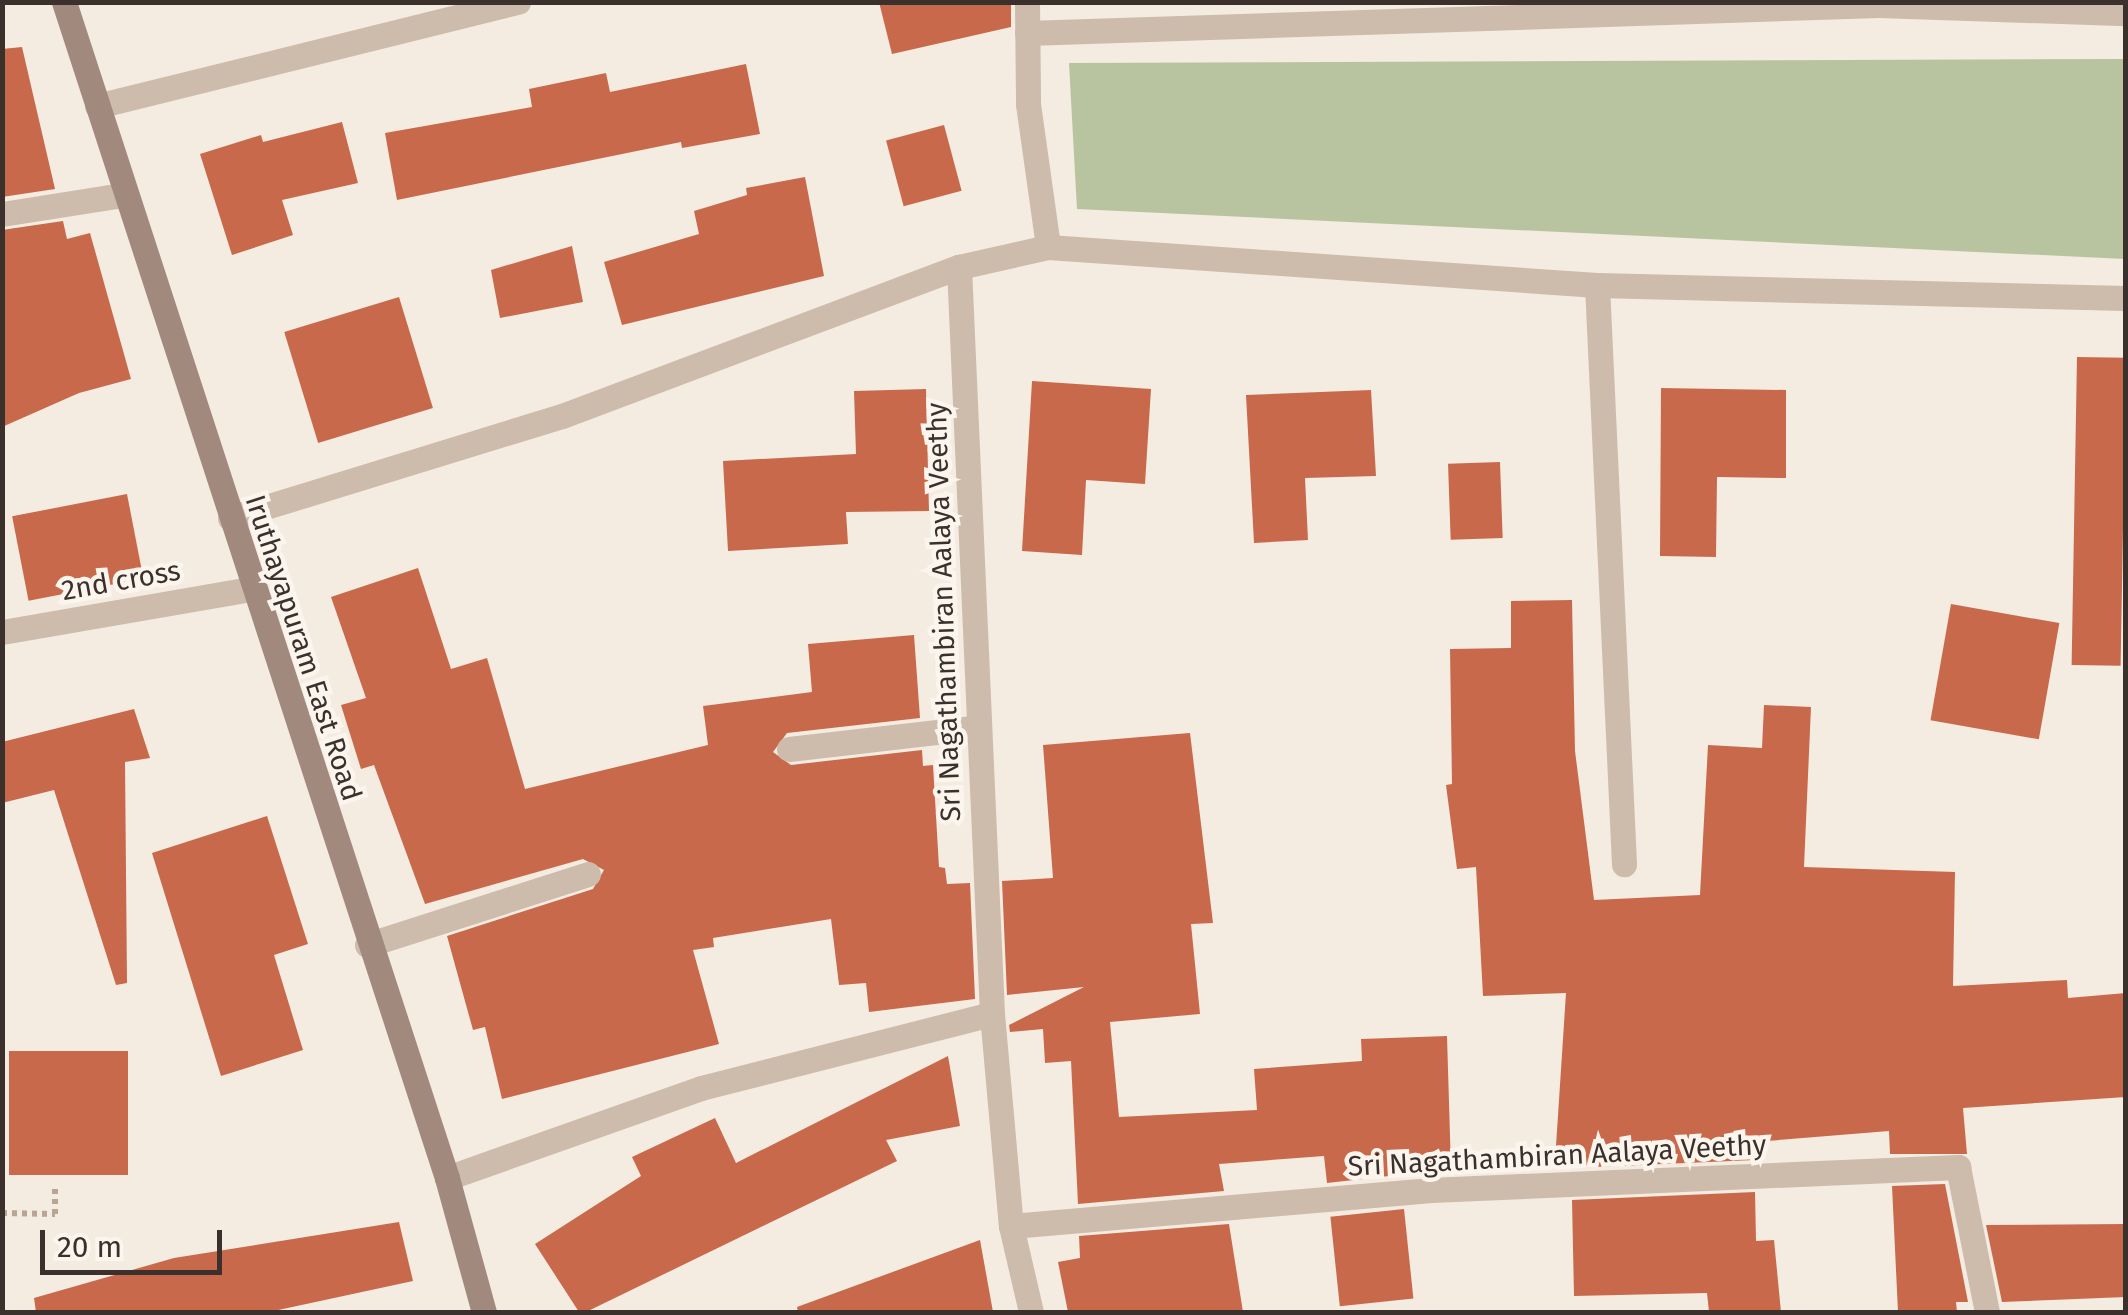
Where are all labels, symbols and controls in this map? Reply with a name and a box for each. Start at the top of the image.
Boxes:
street label: Sri Nagathambiran Aalaya Veethy [920,402,968,822]
street label: Iruthayapuram East Road [238,491,368,805]
street label: 2nd cross [59,554,183,608]
street label: Sri Nagathambiran Aalaya Veethy [1347,1128,1767,1184]
scale bar [45,1210,228,1272]
text: 20 m [57,1229,122,1265]

